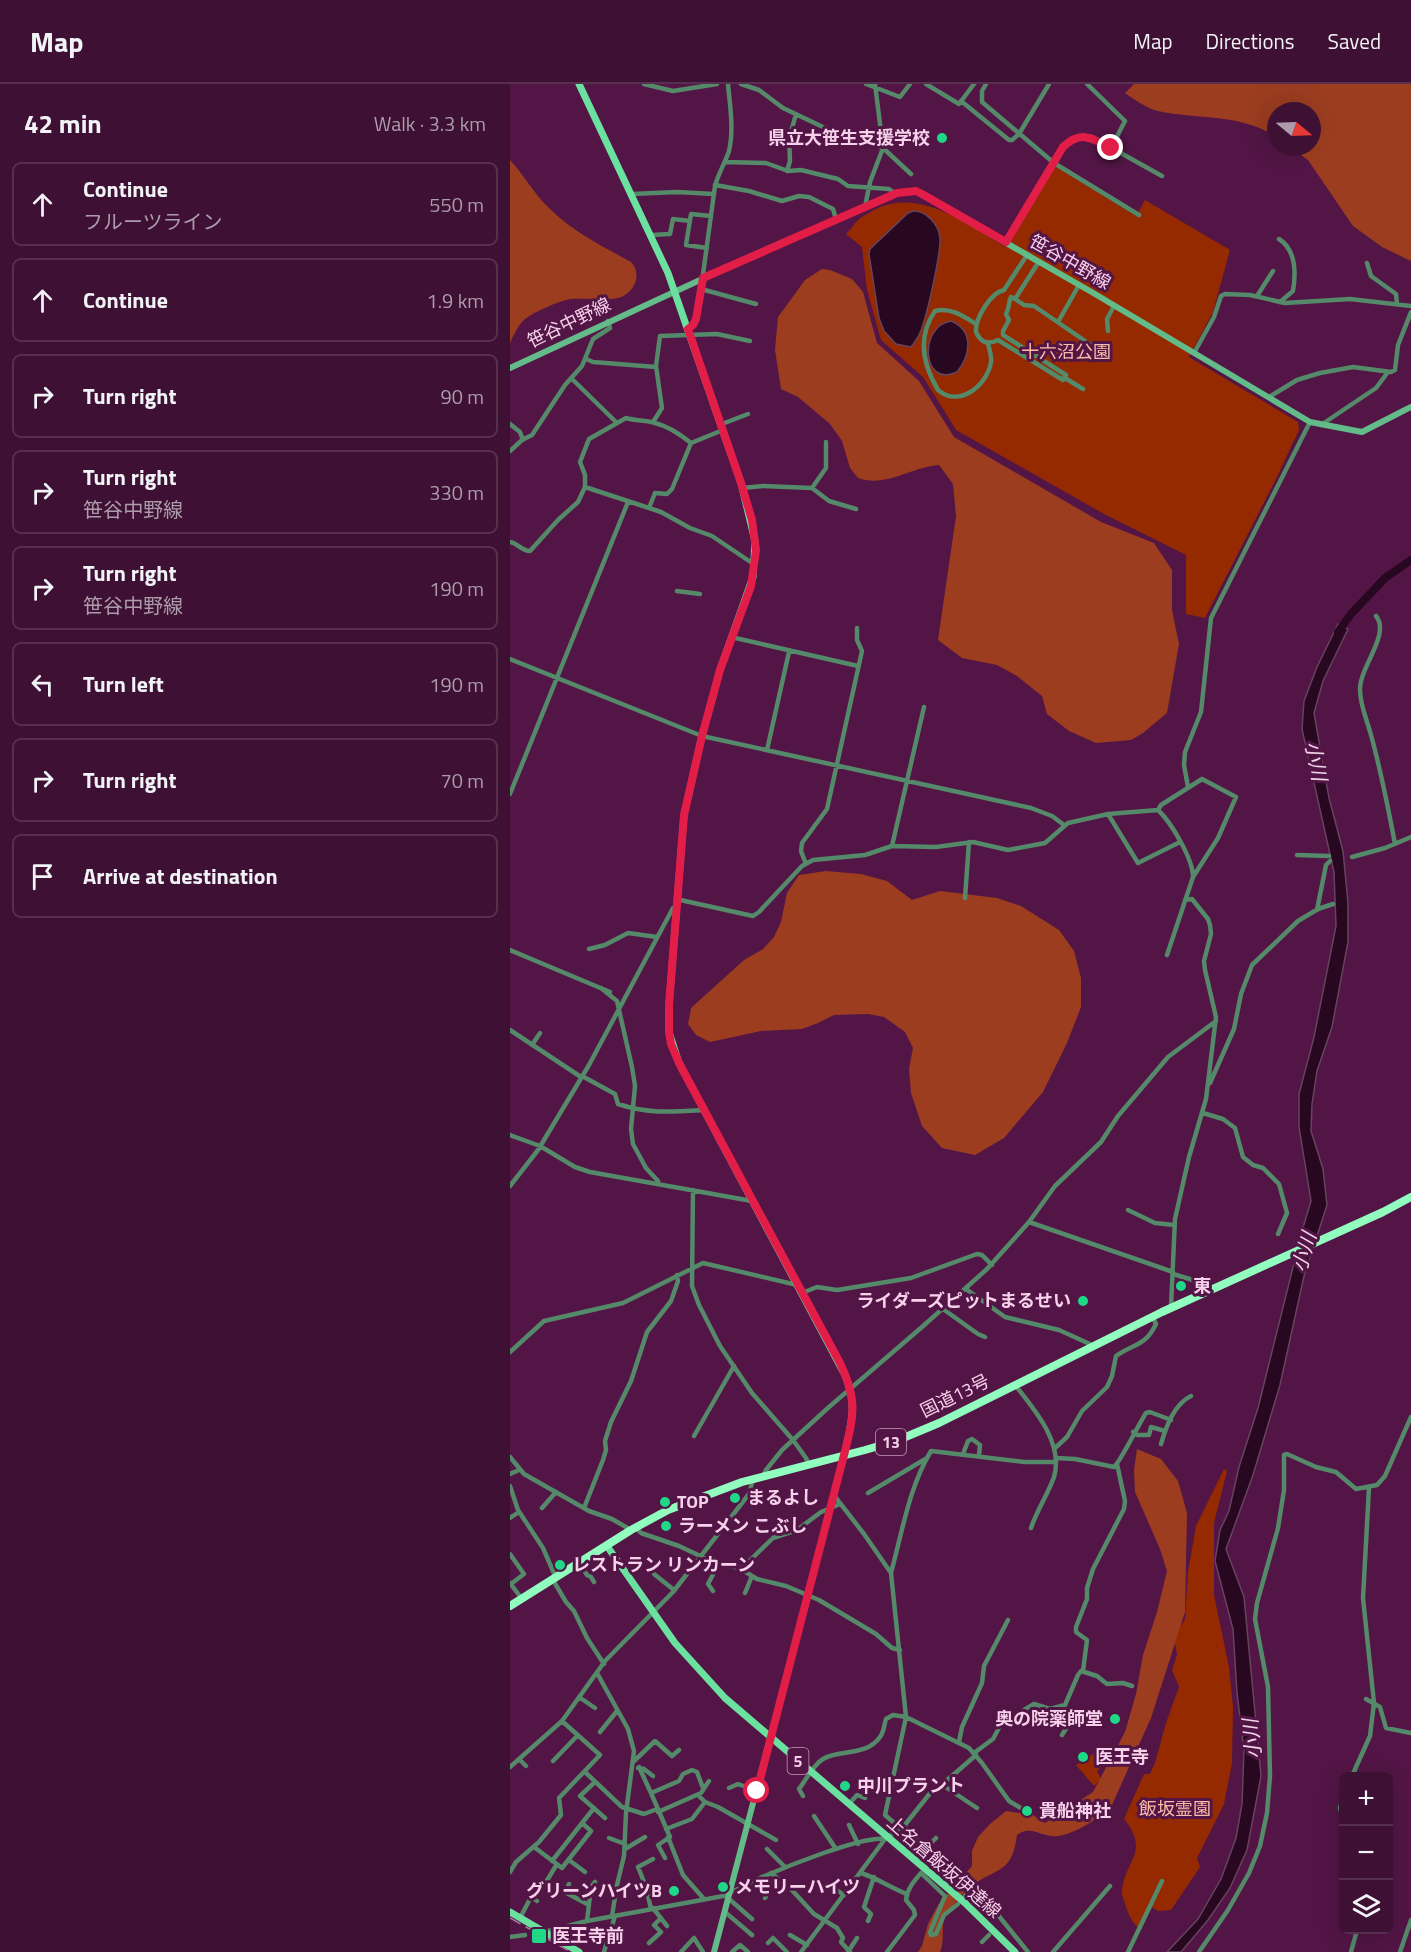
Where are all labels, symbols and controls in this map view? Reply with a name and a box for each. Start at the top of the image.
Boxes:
text: Map [30,20,84,63]
text: Map [1133,25,1173,57]
text: Directions [1206,25,1295,57]
text: Saved [1328,25,1381,57]
north arrow [1267,102,1321,156]
text: 42 min [24,104,102,143]
text: Walk · 3.3 km [374,108,486,139]
place label: 県立大笹生支援学校 [768,124,930,151]
marker: 県立大笹生支援学校 [935,131,949,145]
route end [1097,134,1123,160]
text: Continue [83,172,168,206]
icon: ahead [26,188,59,221]
text: 550 m [429,189,484,220]
text: フルーツライン [83,206,223,237]
street label: 笹谷中野線 [1025,227,1116,296]
text: Continue [83,283,168,317]
icon: ahead [26,284,59,317]
text: 1.9 km [427,285,484,316]
street label: 笹谷中野線 [522,291,615,354]
park label: 十六沼公園 [1021,338,1111,365]
text: Turn right [83,379,177,413]
icon: right [26,380,59,413]
text: 90 m [440,381,484,412]
text: Turn right [83,460,177,494]
icon: right [26,476,59,509]
text: 330 m [429,477,484,508]
text: 笹谷中野線 [83,494,183,525]
text: Turn right [83,556,177,590]
icon: right [26,572,59,605]
text: 190 m [429,573,484,604]
text: 笹谷中野線 [83,590,183,621]
text: Turn left [83,667,164,701]
icon: left [26,668,59,701]
text: 190 m [429,669,484,700]
water label: 小川 [1297,738,1336,785]
text: Turn right [83,763,177,797]
icon: right [26,764,59,797]
text: 70 m [440,765,484,796]
text: Arrive at destination [83,859,278,893]
icon: arrive [26,860,59,893]
water label: 小川 [1283,1226,1324,1275]
place label: 東 [1193,1272,1211,1299]
marker: 東 [1174,1279,1188,1293]
place label: ライダーズピットまるせい [857,1287,1071,1314]
marker: ライダーズピットまるせい [1076,1294,1090,1308]
street label: 国道13号 [916,1367,994,1424]
road number: 13 [876,1429,906,1455]
place label: まるよし [747,1484,819,1511]
place label: TOP [677,1488,709,1515]
marker: まるよし [728,1491,742,1505]
marker: TOP [658,1495,672,1509]
place label: ラーメン こぶし [678,1512,807,1539]
marker: ラーメン こぶし [659,1519,673,1533]
place label: レストラン リンカーン [572,1551,755,1578]
marker: レストラン リンカーン [553,1558,567,1572]
place label: 奥の院薬師堂 [995,1705,1103,1732]
marker: 奥の院薬師堂 [1108,1712,1122,1726]
water label: 小川 [1234,1716,1269,1761]
place label: 医王寺 [1095,1743,1149,1770]
road number: 5 [788,1748,808,1774]
marker: 医王寺 [1076,1750,1090,1764]
place label: 中川プラント [857,1772,965,1799]
map controls [1339,1772,1393,1934]
button: + [1339,1772,1393,1826]
route start [743,1777,769,1803]
marker: 中川プラント [838,1779,852,1793]
park label: 飯坂霊園 [1139,1795,1211,1822]
place label: 貴船神社 [1039,1797,1111,1824]
marker: 貴船神社 [1020,1804,1034,1818]
street label: 上名倉飯坂伊達線 [881,1809,1008,1924]
button: − [1339,1826,1393,1880]
place label: メモリーハイツ [735,1873,860,1900]
place label: グリーンハイツB [526,1877,662,1904]
marker: メモリーハイツ [716,1880,730,1894]
button: layers [1339,1880,1393,1934]
marker: グリーンハイツB [667,1884,681,1898]
place label: 医王寺前 [552,1922,624,1949]
marker: 医王寺前 [530,1927,548,1945]

